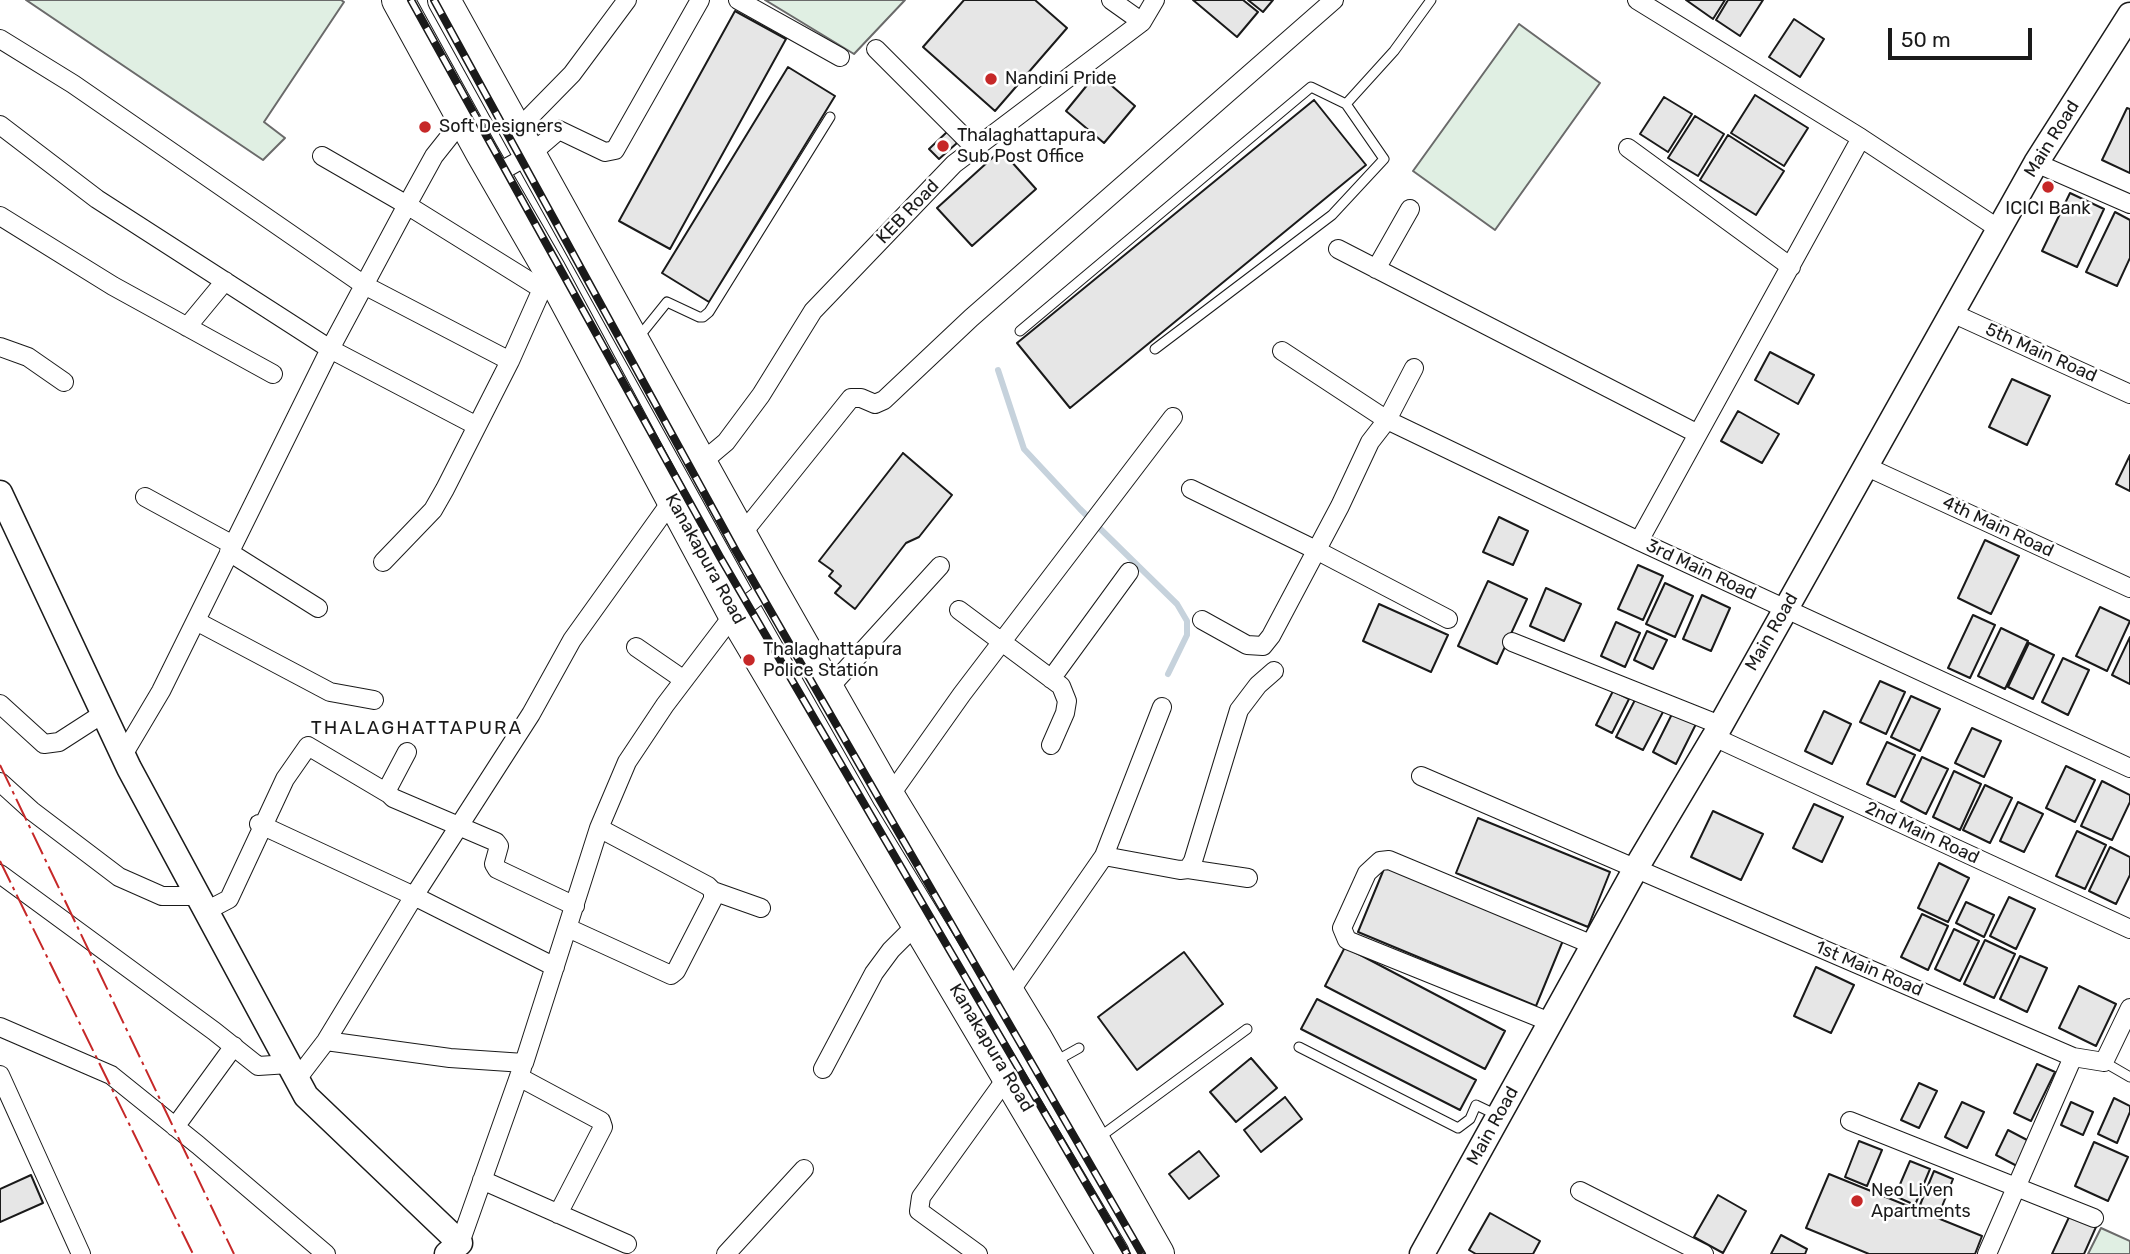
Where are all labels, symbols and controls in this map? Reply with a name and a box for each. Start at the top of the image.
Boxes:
scale bar [1892,14,2036,58]
text: 50 m [1901,27,1951,52]
place label: Nandini Pride [1005,68,1117,90]
marker: Nandini Pride [983,71,999,87]
street label: Main Road [2020,97,2084,181]
place label: Soft Designers [439,116,563,138]
marker: Soft Designers [417,119,433,135]
place label: Thalaghattapura Sub Post Office [957,125,1096,168]
marker: Thalaghattapura Sub Post Office [935,138,951,154]
street label: KEB Road [872,175,944,249]
marker: ICICI Bank [2040,179,2056,195]
place label: ICICI Bank [2005,198,2091,220]
street label: 5th Main Road [1982,319,2100,387]
street label: Kanakapura Road [660,490,750,628]
street label: 4th Main Road [1939,492,2057,562]
street label: 3rd Main Road [1642,535,1760,605]
street label: Main Road [1741,589,1803,675]
place label: Thalaghattapura Police Station [763,639,902,682]
marker: Thalaghattapura Police Station [741,652,757,668]
district label: THALAGHATTAPURA [313,718,521,740]
street label: 2nd Main Road [1862,797,1982,869]
street label: 1st Main Road [1812,937,1926,1001]
street label: Kanakapura Road [944,980,1038,1116]
street label: Main Road [1463,1083,1523,1169]
place label: Neo Liven Apartments [1871,1180,1971,1222]
marker: Neo Liven Apartments [1849,1193,1865,1209]

